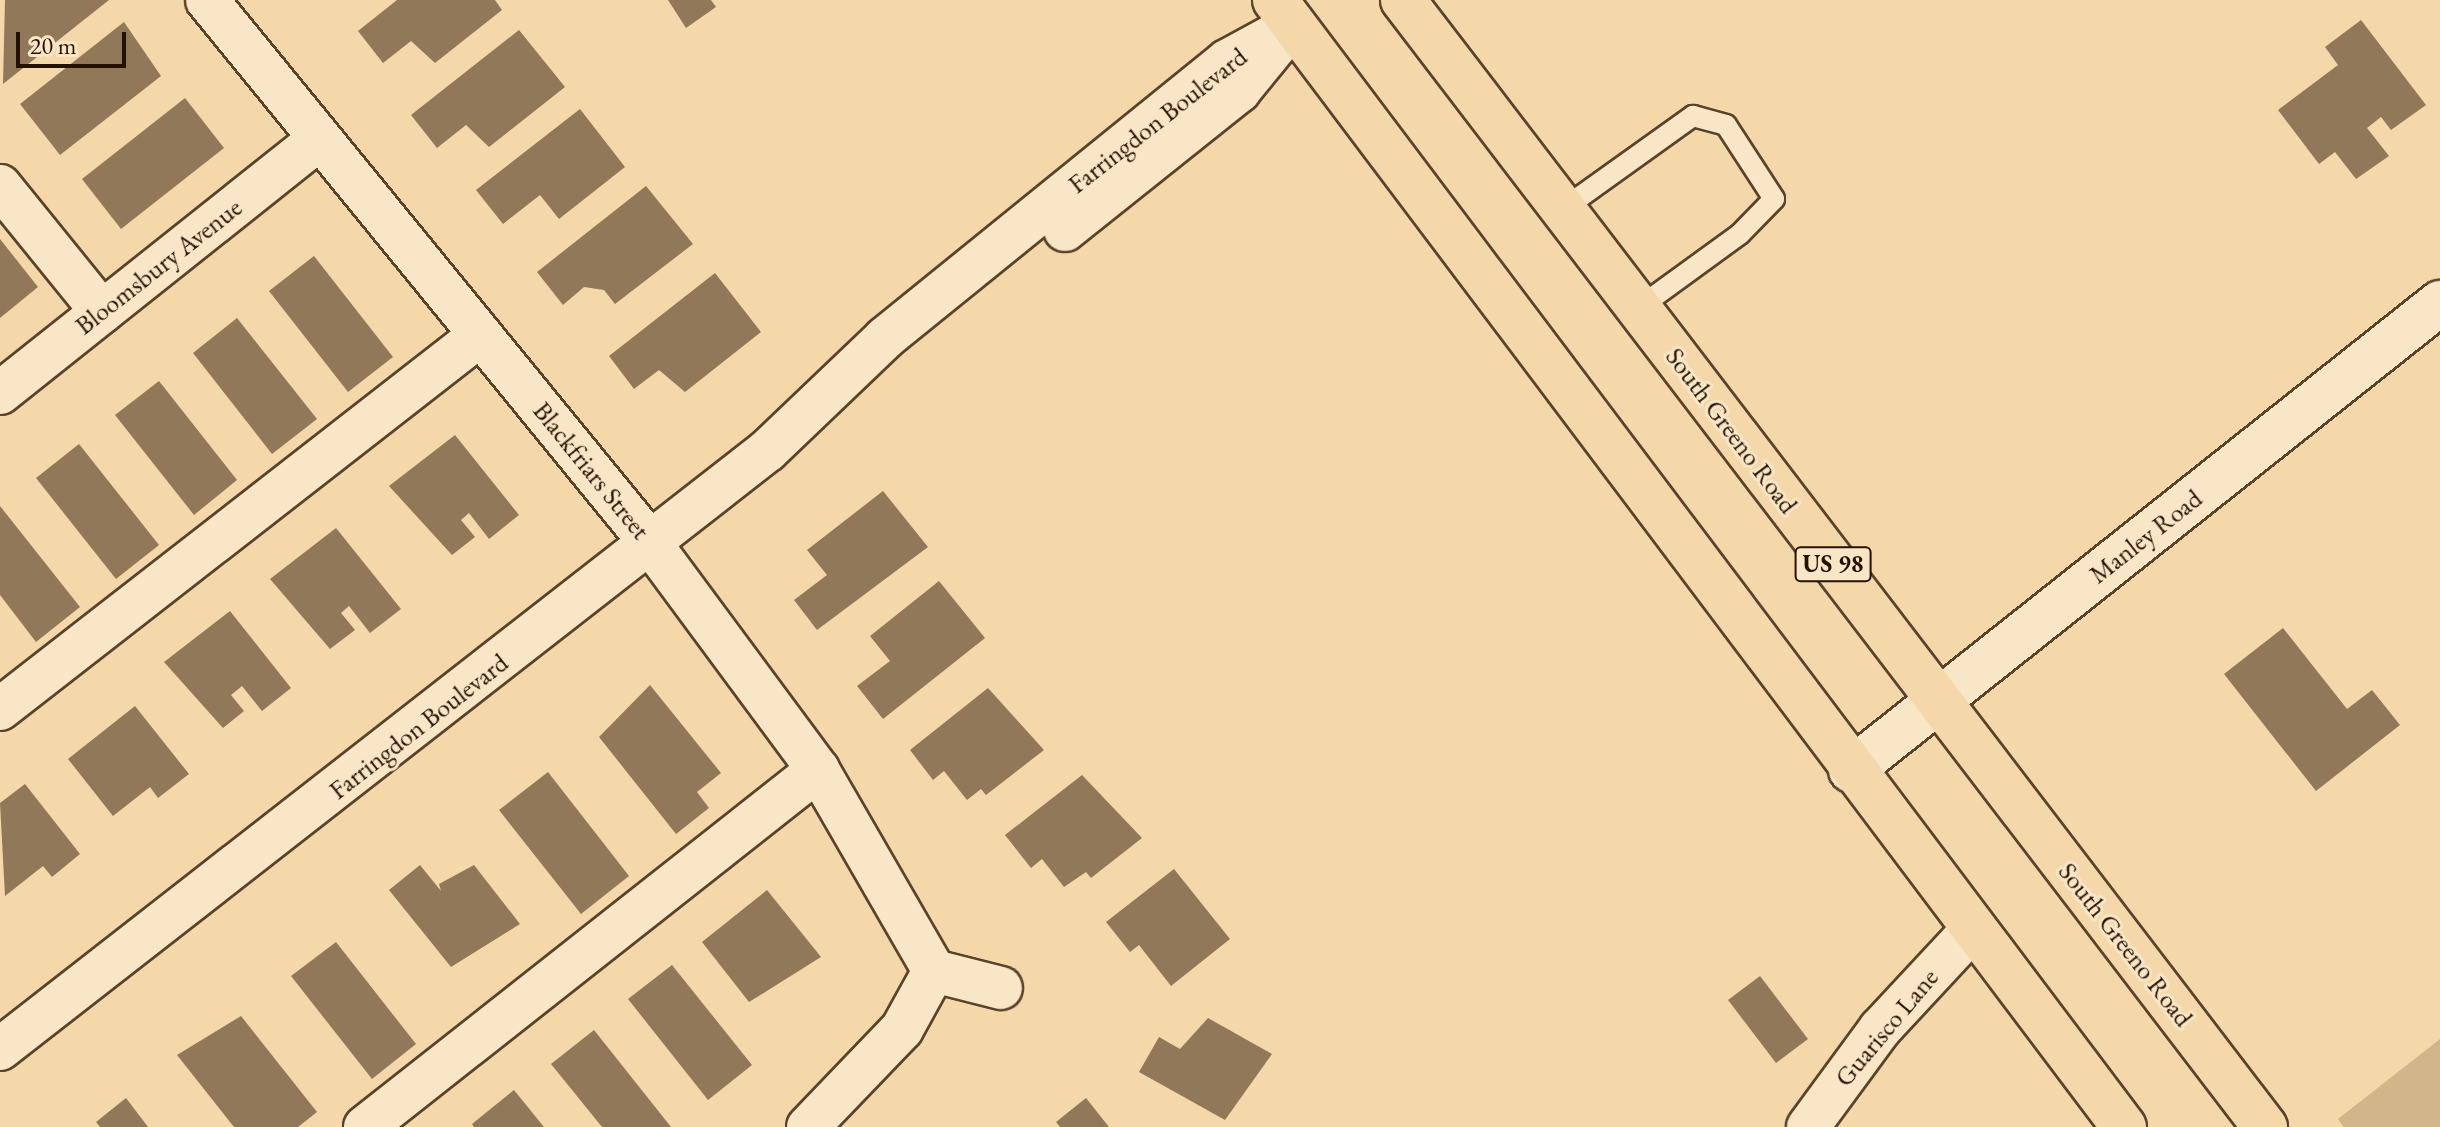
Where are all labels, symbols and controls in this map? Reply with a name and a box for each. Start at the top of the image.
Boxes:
scale bar [20,16,130,66]
text: 20 m [30,30,77,61]
street label: Farringdon Boulevard [1062,42,1254,200]
street label: Bloomsbury Avenue [69,192,249,342]
street label: South Greeno Road [1659,342,1803,520]
street label: Blackfriars Street [526,396,656,546]
street label: Manley Road [2083,483,2209,591]
road number: US 98 [1793,544,1873,584]
street label: Farringdon Boulevard [323,648,515,806]
street label: South Greeno Road [2051,857,2199,1033]
street label: Guarisco Lane [1829,963,1945,1093]

